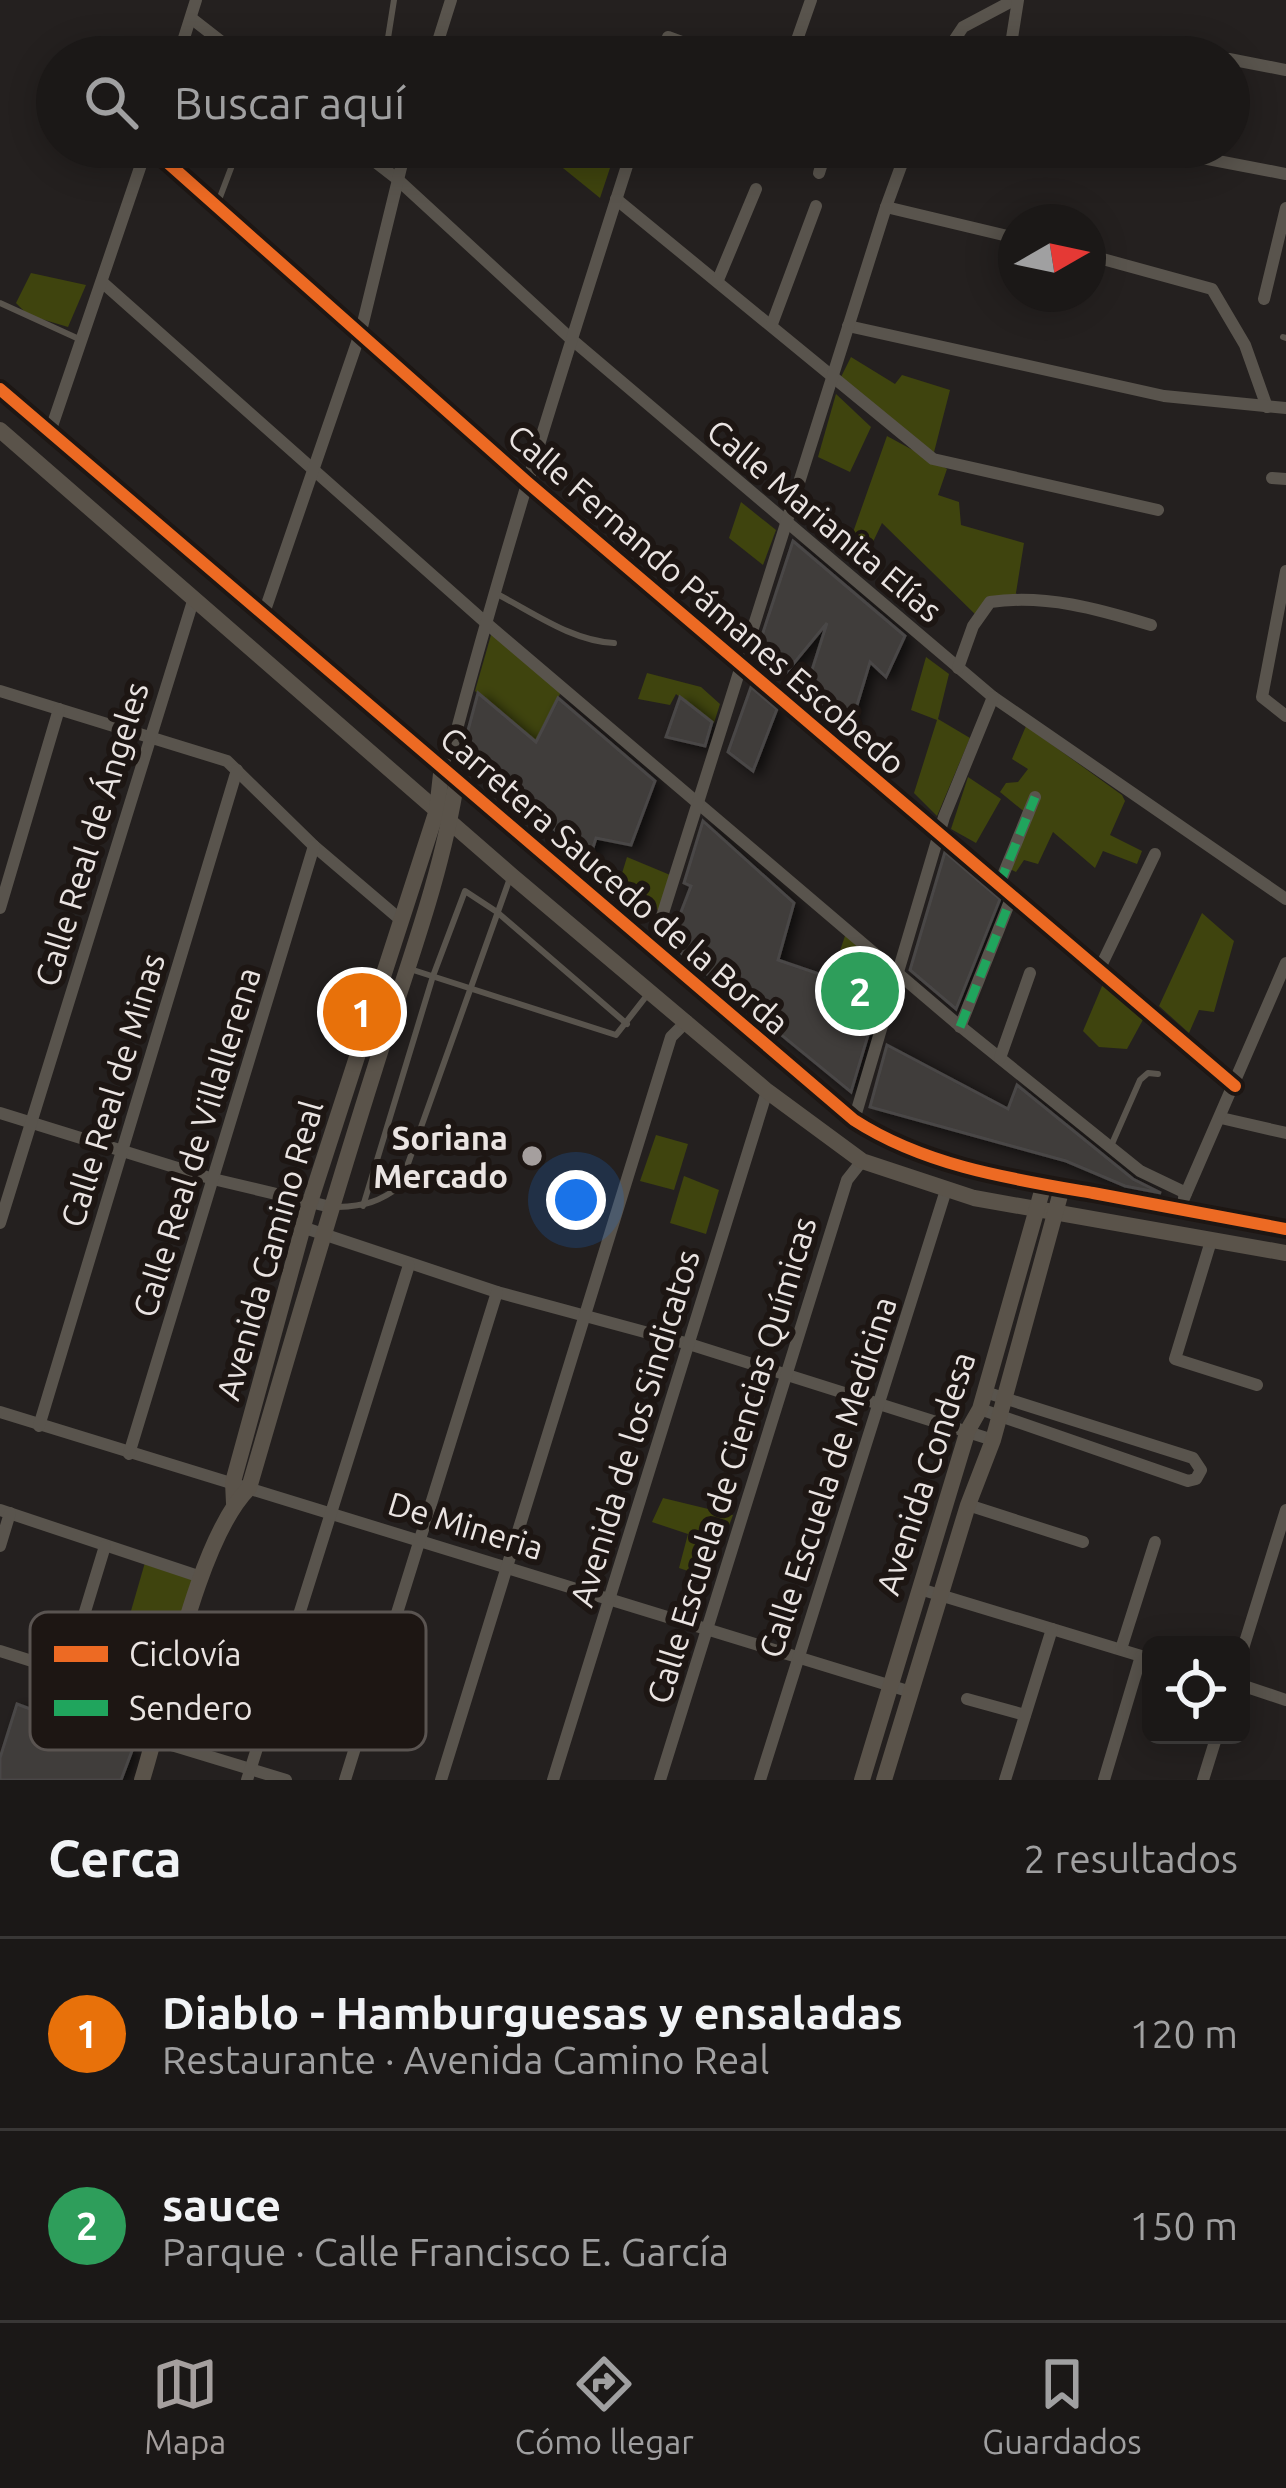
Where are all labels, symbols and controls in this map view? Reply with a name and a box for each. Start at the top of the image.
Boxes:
search box [36,36,1250,168]
icon: search [78,69,144,135]
text: Buscar aquí [174,77,405,128]
north arrow [998,204,1106,312]
street label: Calle Marianita Elías [700,411,950,629]
street label: Calle Fernando Pámanes Escobedo [501,417,913,781]
street label: Calle Real de Ángeles [25,677,155,990]
street label: Carretera Saucedo de la Borda [434,719,796,1041]
pin: 2 [821,946,899,1036]
street label: Calle Real de Minas [53,949,171,1231]
street label: Calle Real de Villallerena [125,963,267,1321]
pin: 1 [323,967,401,1057]
street label: Avenida Camino Real [209,1096,329,1404]
place label: Soriana Mercado [373,1119,508,1194]
marker: Soriana Mercado [519,1143,545,1169]
your location [546,1170,606,1230]
street label: Calle Escuela de Ciencias Químicas [639,1212,823,1708]
street label: Avenida de los Sindicatos [562,1245,706,1611]
street label: Calle Escuela de Medicina [751,1292,903,1662]
street label: Avenida Condesa [868,1347,982,1599]
street label: De Mineria [384,1484,548,1566]
legend [30,1612,426,1750]
text: Ciclovía [129,1635,242,1672]
map controls [1142,1636,1250,1744]
button: locate [1142,1636,1250,1744]
text: Sendero [129,1689,253,1726]
text: Cerca [48,1829,182,1887]
text: 2 resultados [1024,1837,1238,1880]
text: Diablo - Hamburguesas y ensaladas [162,1987,903,2038]
text: 1 [76,2012,98,2055]
text: 120 m [1129,2012,1238,2055]
text: Restaurante · Avenida Camino Real [162,2038,770,2081]
text: sauce [162,2179,281,2230]
text: 2 [76,2204,98,2247]
text: 150 m [1129,2204,1238,2247]
text: Parque · Calle Francisco E. García [162,2230,729,2273]
tab: Mapa [144,2351,226,2460]
tab: Cómo llegar [515,2351,694,2460]
tab: Guardados [982,2351,1142,2460]

